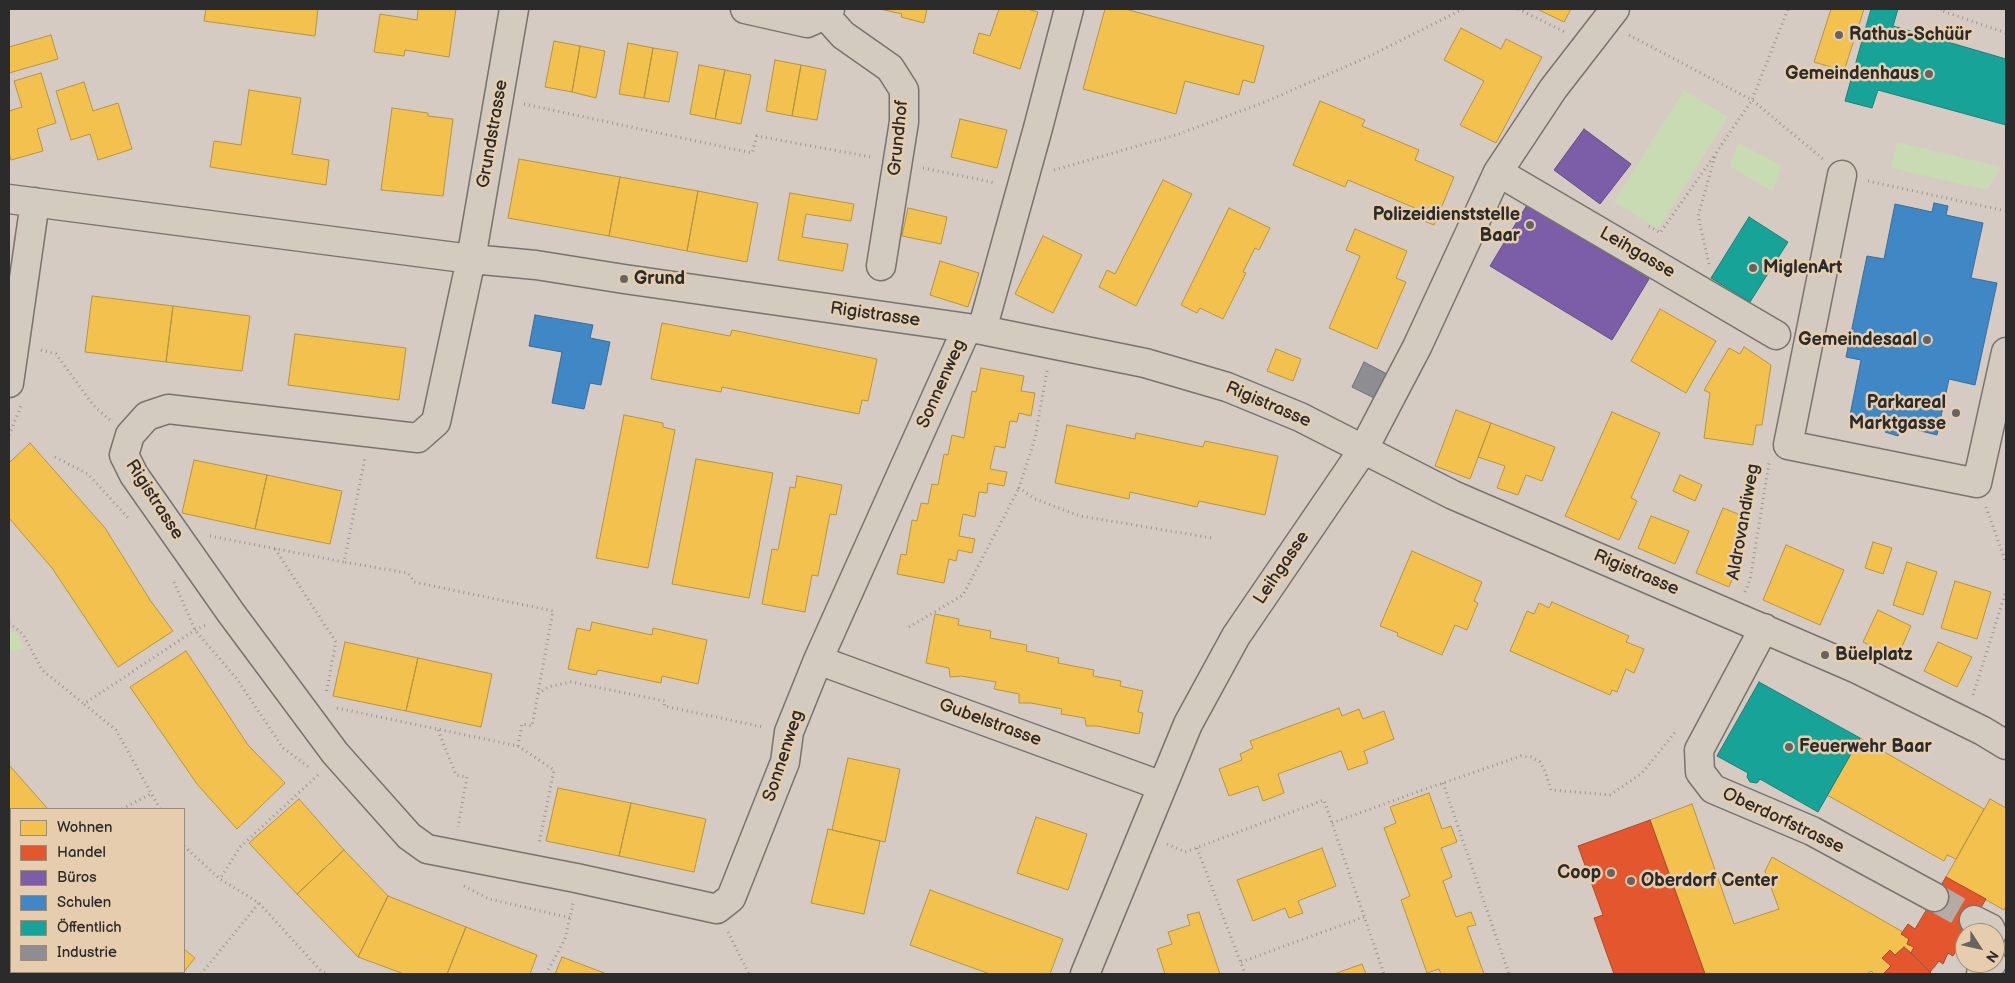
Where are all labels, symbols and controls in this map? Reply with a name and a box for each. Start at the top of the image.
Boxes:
place label: Rathus-Schüür [1849,24,1972,46]
marker: Rathus-Schüür [1833,29,1845,41]
place label: Gemeindenhaus [1785,63,1919,85]
marker: Gemeindenhaus [1923,68,1935,80]
street label: Grundstrasse [473,78,513,190]
street label: Grundhof [884,99,914,177]
place label: Polizeidienststelle Baar [1373,204,1520,246]
marker: Polizeidienststelle Baar [1524,219,1536,231]
street label: Leihgasse [1595,223,1679,283]
place label: MiglenArt [1763,257,1842,279]
marker: MiglenArt [1747,262,1759,274]
place label: Grund [634,268,685,290]
marker: Grund [618,273,630,285]
street label: Rigistrasse [829,298,921,332]
place label: Gemeindesaal [1798,329,1917,351]
marker: Gemeindesaal [1921,334,1933,346]
street label: Sonnenweg [913,336,971,432]
street label: Rigistrasse [1222,377,1314,433]
place label: Parkareal Marktgasse [1849,392,1946,434]
marker: Parkareal Marktgasse [1950,407,1962,419]
street label: Rigistrasse [120,456,188,544]
street label: Aldrovandiweg [1723,462,1765,582]
street label: Leihgasse [1250,527,1314,609]
street label: Rigistrasse [1590,545,1682,601]
place label: Büelplatz [1835,644,1913,666]
marker: Büelplatz [1819,649,1831,661]
street label: Gubelstrasse [936,694,1044,752]
street label: Sonnenweg [759,707,809,805]
place label: Feuerwehr Baar [1799,736,1932,758]
marker: Feuerwehr Baar [1783,741,1795,753]
street label: Oberdorfstrasse [1719,783,1847,859]
legend [10,808,185,973]
text: Wohnen [57,818,112,837]
text: Handel [57,843,106,862]
place label: Coop [1557,862,1601,884]
marker: Coop [1605,867,1617,879]
text: Büros [57,868,97,887]
place label: Oberdorf Center [1641,870,1778,892]
marker: Oberdorf Center [1625,875,1637,887]
text: Schulen [57,893,111,912]
text: Öffentlich [57,918,122,937]
north arrow [1955,923,2005,973]
text: Industrie [57,943,117,962]
text: N [1982,947,2002,965]

